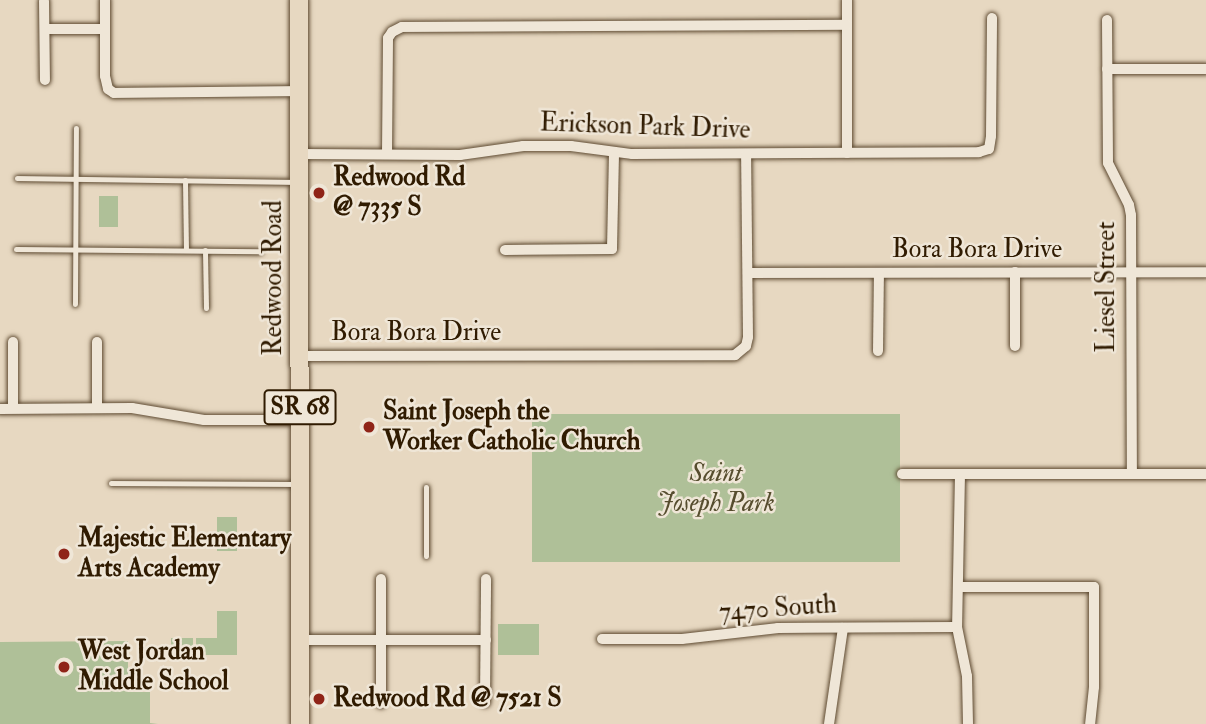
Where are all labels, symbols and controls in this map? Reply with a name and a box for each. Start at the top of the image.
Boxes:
street label: Erickson Park Drive [539,108,751,146]
place label: Redwood Rd @ 7335 S [333,162,465,224]
marker: Redwood Rd @ 7335 S [311,185,327,201]
street label: Redwood Road [258,200,290,356]
street label: Liesel Street [1091,221,1123,353]
street label: Bora Bora Drive [892,234,1062,266]
street label: Bora Bora Drive [331,317,501,349]
road number: SR 68 [263,386,337,428]
place label: Saint Joseph the Worker Catholic Church [383,396,640,458]
marker: Saint Joseph the Worker Catholic Church [361,419,377,435]
park label: Saint Joseph Park [657,458,775,520]
place label: Majestic Elementary Arts Academy [78,523,291,584]
marker: Majestic Elementary Arts Academy [56,546,72,562]
street label: 7470 South [718,589,838,629]
place label: West Jordan Middle School [78,636,229,698]
marker: West Jordan Middle School [56,659,72,675]
place label: Redwood Rd @ 7521 S [333,683,562,715]
marker: Redwood Rd @ 7521 S [311,691,327,707]

